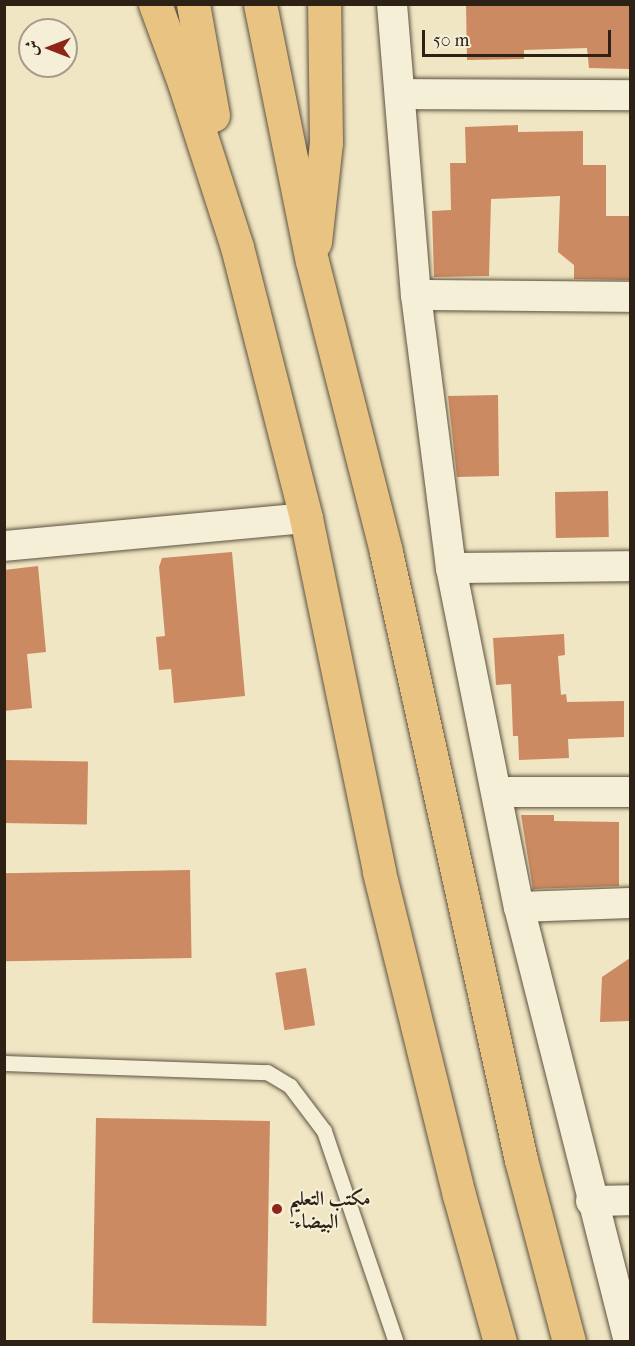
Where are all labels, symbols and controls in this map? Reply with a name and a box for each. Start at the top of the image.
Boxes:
north arrow [18,18,78,78]
scale bar [425,18,614,56]
text: 50 m [433,30,469,51]
text: ش [22,40,41,56]
place label: مكتب التعليم -البيضاء [289,1186,371,1233]
marker: مكتب التعليم -البيضاء [270,1202,284,1216]

